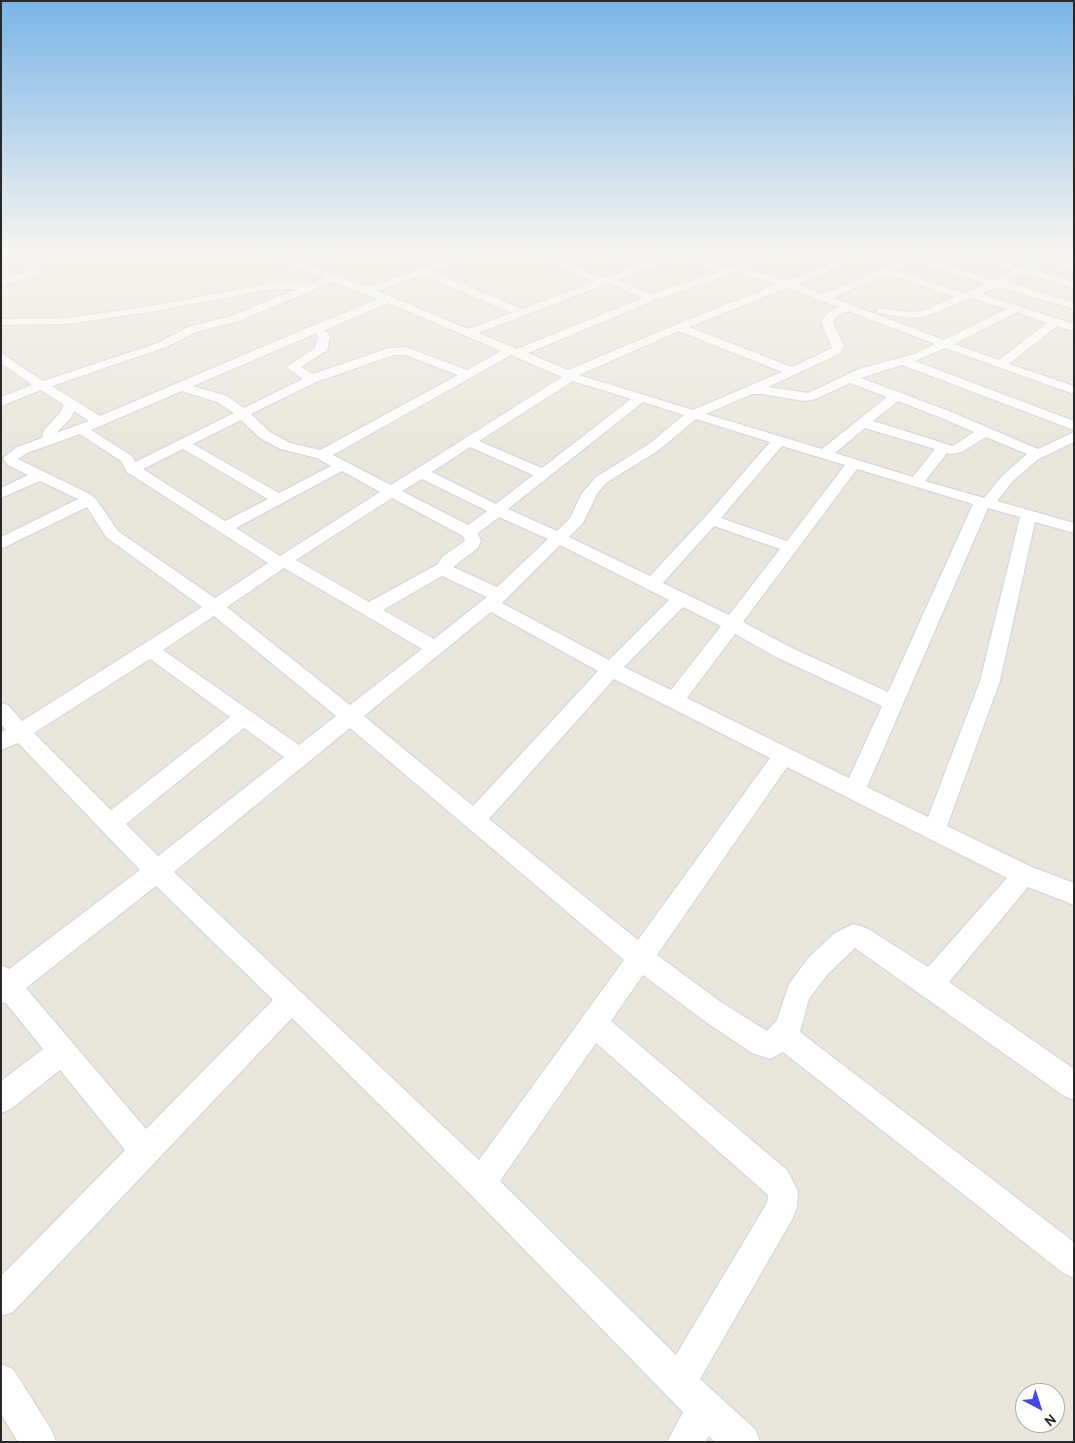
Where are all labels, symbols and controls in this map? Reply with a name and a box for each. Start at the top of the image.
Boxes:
north arrow [1015,1383,1065,1433]
text: N [1040,1409,1059,1429]

